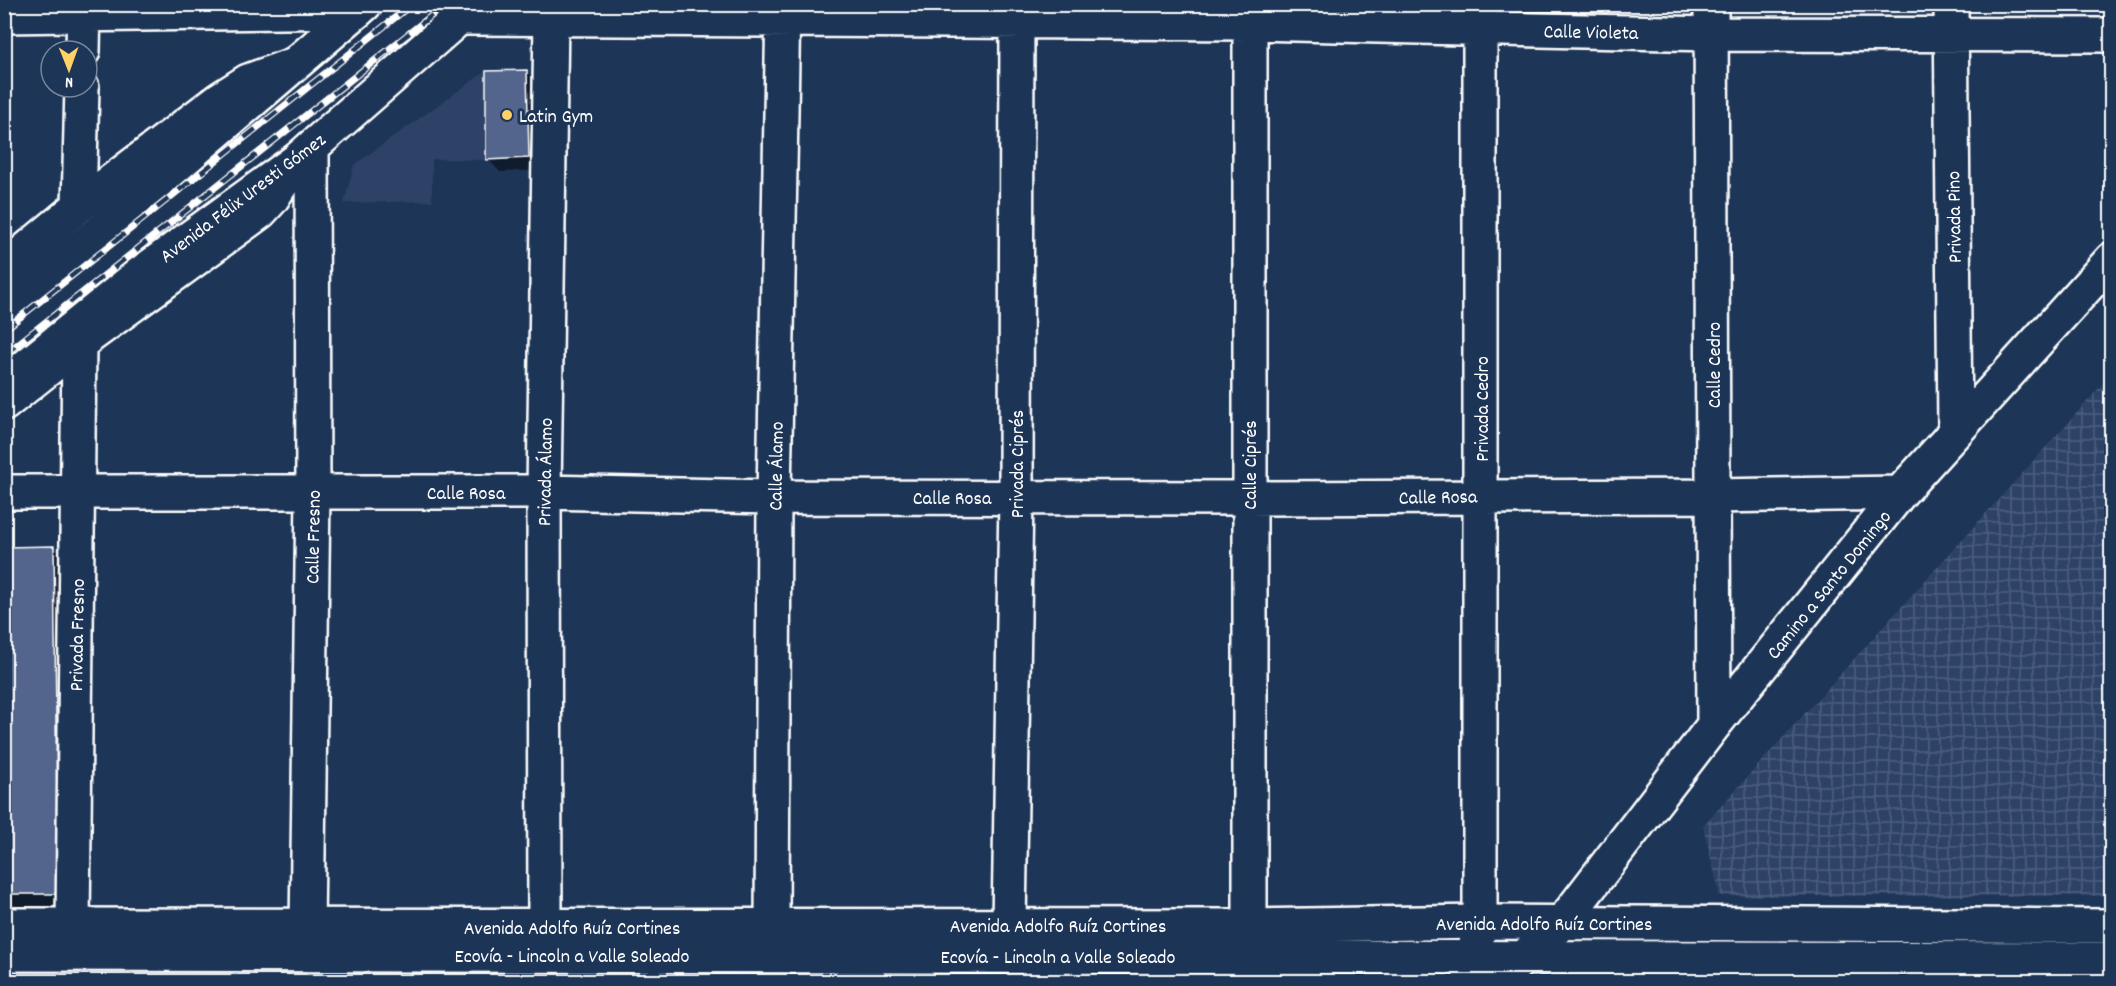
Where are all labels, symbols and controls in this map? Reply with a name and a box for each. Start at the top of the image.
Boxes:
street label: Calle Violeta [1543,19,1639,49]
north arrow [39,39,99,99]
text: N [65,70,73,93]
place label: Latin Gym [519,104,593,132]
marker: Latin Gym [500,108,514,122]
street label: Avenida Félix Uresti Gómez [155,127,333,271]
street label: Privada Pino [1941,171,1971,263]
street label: Calle Cedro [1702,322,1730,408]
street label: Privada Cedro [1470,356,1498,462]
street label: Privada Ciprés [1005,410,1033,518]
street label: Privada Álamo [532,418,562,526]
street label: Calle Ciprés [1238,420,1266,510]
street label: Calle Álamo [763,421,793,511]
street label: Calle Rosa [427,481,506,509]
street label: Calle Rosa [1399,484,1478,514]
street label: Calle Rosa [913,486,992,514]
street label: Calle Fresno [300,490,330,584]
street label: Camino a Santo Domingo [1761,505,1900,667]
street label: Privada Fresno [64,578,94,692]
street label: Avenida Adolfo Ruíz Cortines [1436,912,1652,940]
street label: Avenida Adolfo Ruíz Cortines [950,914,1166,942]
street label: Avenida Adolfo Ruíz Cortines [464,916,680,944]
street label: Ecovía - Lincoln a Valle Soleado [455,944,690,972]
street label: Ecovía - Lincoln a Valle Soleado [941,945,1176,973]

